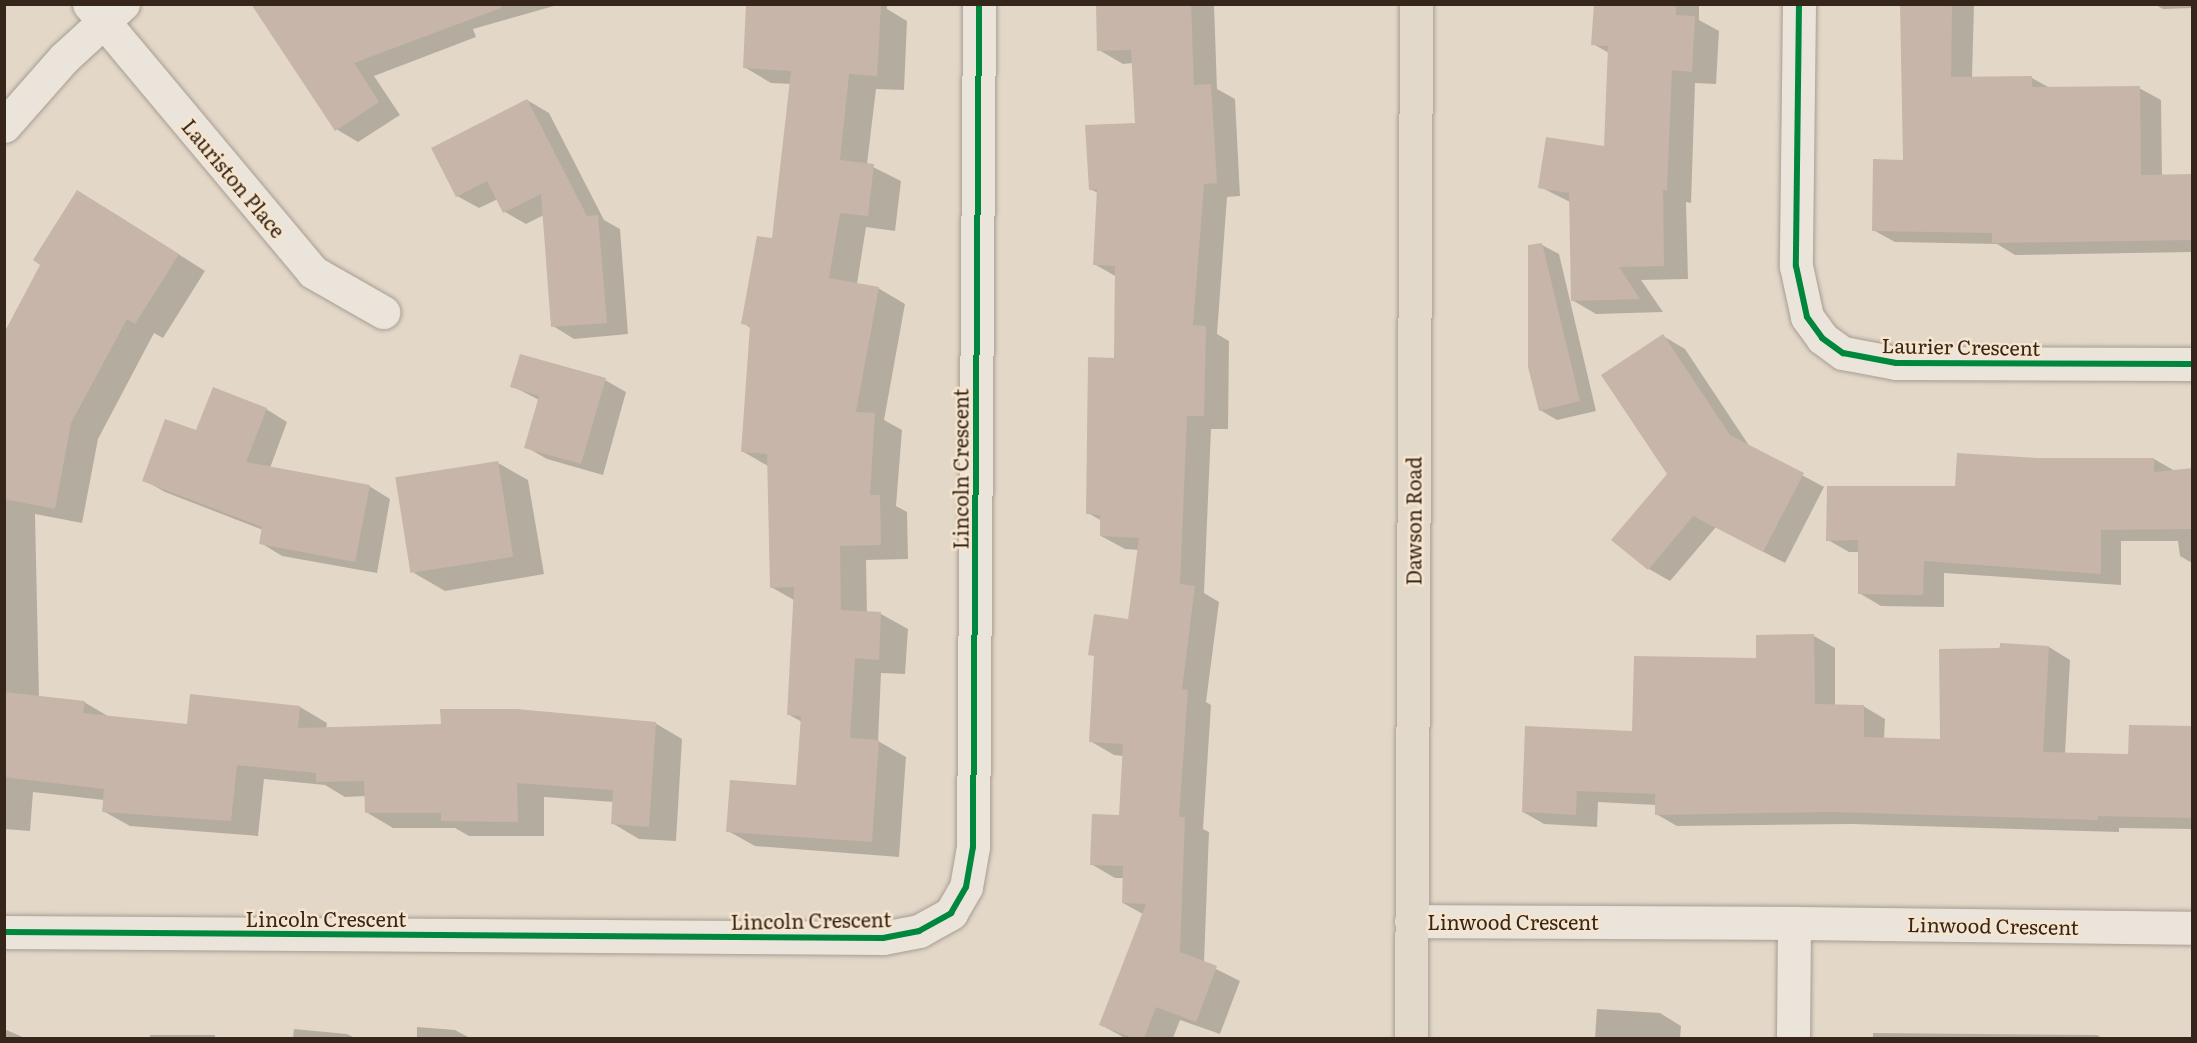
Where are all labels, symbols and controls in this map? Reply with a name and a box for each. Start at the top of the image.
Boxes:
street label: Lauriston Place [178,114,290,242]
street label: Laurier Crescent [1882,333,2040,359]
street label: Lincoln Crescent [948,389,972,549]
street label: Dawson Road [1401,457,1425,585]
street label: Lincoln Crescent [246,906,406,930]
street label: Lincoln Crescent [730,907,892,933]
street label: Linwood Crescent [1427,909,1599,933]
street label: Linwood Crescent [1907,912,2079,938]

